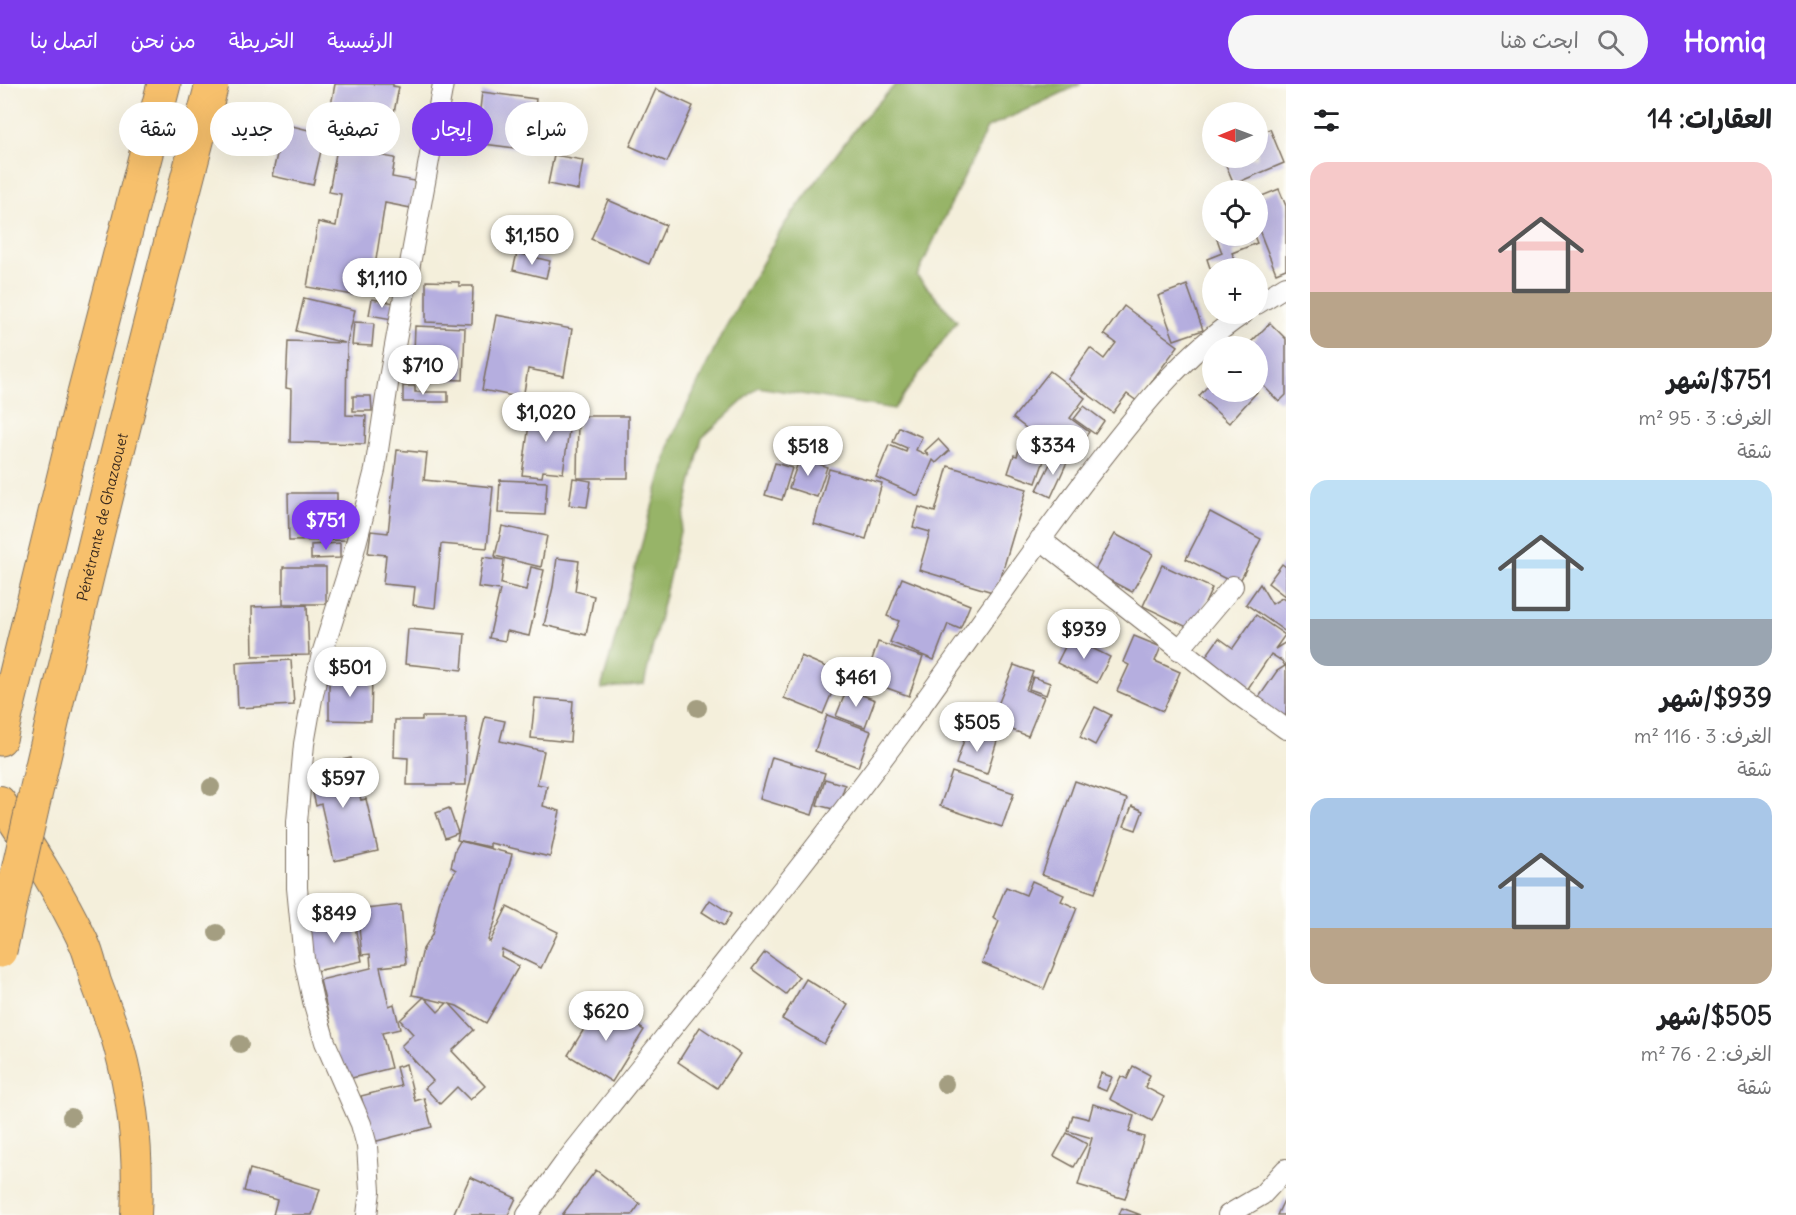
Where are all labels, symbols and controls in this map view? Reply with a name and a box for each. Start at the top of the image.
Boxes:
search box [1228,15,1648,69]
text: Homiq [1684,24,1766,60]
text: ابحث هنا [1500,26,1579,54]
icon: search [1594,26,1627,59]
text: اتصل بنا [30,27,98,54]
text: من نحن [131,27,196,54]
text: الخريطة [229,27,294,54]
text: الرئيسية [327,27,393,54]
chip: شقة [119,102,198,156]
chip: جديد [210,102,294,156]
chip: تصفية [306,102,400,156]
chip: إيجار [412,102,493,156]
chip: شراء [505,102,588,156]
north arrow [1202,102,1268,168]
map controls [1202,102,1268,402]
text: العقارات: 14 [1647,102,1772,135]
icon: filters [1310,104,1343,137]
button: locate [1202,180,1268,246]
icon: home [1487,201,1595,309]
pin: $1,150 [483,215,581,266]
text: $1,150 [505,222,559,247]
pin: $1,110 [333,258,431,309]
button: + [1202,258,1268,324]
text: $1,110 [356,265,408,290]
button: − [1202,336,1268,402]
pin: $710 [387,345,459,396]
text: $710 [402,352,444,377]
text: $751/شهر [1667,363,1772,396]
pin: $1,020 [497,392,595,443]
text: $1,020 [516,399,576,424]
text: الغرف: 3 · 95 m² [1638,405,1772,430]
pin: $334 [1017,425,1089,476]
pin: $518 [772,426,844,477]
street label: Pénétrante de Ghazaouet [72,431,131,603]
text: $334 [1030,432,1076,457]
text: $518 [787,433,829,458]
text: شقة [1737,438,1772,463]
pin: $751 [290,500,362,551]
text: $751 [306,507,346,532]
icon: home [1487,519,1595,627]
pin: $939 [1048,609,1120,660]
text: $939 [1061,616,1107,641]
pin: $501 [314,647,386,698]
text: $501 [328,654,372,679]
pin: $461 [820,657,892,708]
text: $461 [835,664,877,689]
text: $939/شهر [1660,681,1772,714]
pin: $505 [941,702,1013,753]
text: $505 [953,709,1001,734]
text: الغرف: 3 · 116 m² [1634,723,1772,748]
text: شقة [1737,756,1772,781]
pin: $597 [307,758,379,809]
text: $597 [321,765,365,790]
icon: home [1487,837,1595,945]
pin: $849 [298,893,370,944]
text: $849 [311,900,357,925]
pin: $620 [570,991,642,1042]
text: $620 [583,998,629,1023]
text: $505/شهر [1658,999,1772,1032]
text: الغرف: 2 · 76 m² [1641,1041,1772,1066]
text: شقة [1737,1074,1772,1099]

